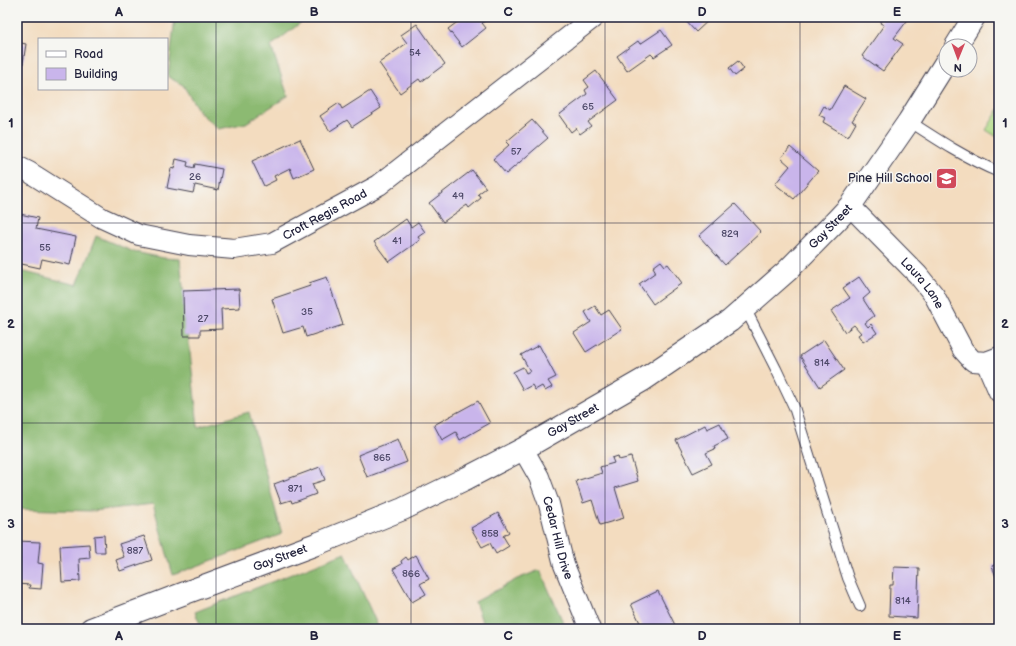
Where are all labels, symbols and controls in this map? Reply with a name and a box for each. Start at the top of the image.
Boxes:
text: A [114,4,123,20]
text: B [309,4,319,20]
text: C [503,4,513,20]
text: D [697,4,707,20]
text: E [893,4,902,20]
legend [38,38,168,90]
north arrow [938,38,978,78]
text: Road [74,47,103,62]
house number: 54 [409,47,421,59]
text: N [954,61,962,74]
text: Building [74,67,118,82]
house number: 65 [582,101,594,113]
text: 1 [8,115,14,131]
text: 1 [1002,115,1008,131]
house number: 57 [511,146,521,158]
school or university icon: Pine Hill School [934,165,960,191]
house number: 26 [189,171,201,183]
place label: Pine Hill School [848,171,932,186]
street label: Croft Regis Road [280,185,370,243]
house number: 49 [452,190,464,202]
street label: Gay Street [805,201,856,252]
house number: 829 [721,228,739,240]
house number: 41 [392,235,402,247]
house number: 55 [39,242,51,254]
street label: Laura Lane [898,254,947,311]
house number: 35 [301,306,313,318]
house number: 27 [198,313,208,325]
text: 2 [7,316,15,332]
text: 2 [1001,316,1009,332]
house number: 814 [814,357,830,369]
street label: Gay Street [545,400,601,441]
house number: 865 [373,452,391,464]
house number: 871 [288,483,302,495]
street label: Cedar Hill Drive [539,494,577,582]
text: 3 [7,516,15,532]
text: 3 [1001,516,1009,532]
house number: 858 [481,528,499,540]
street label: Gay Street [251,541,309,574]
house number: 887 [127,545,143,557]
house number: 866 [402,568,420,580]
house number: 814 [895,595,911,607]
text: A [114,628,123,644]
text: B [309,628,319,644]
text: C [503,628,513,644]
text: D [697,628,707,644]
text: E [893,628,902,644]

